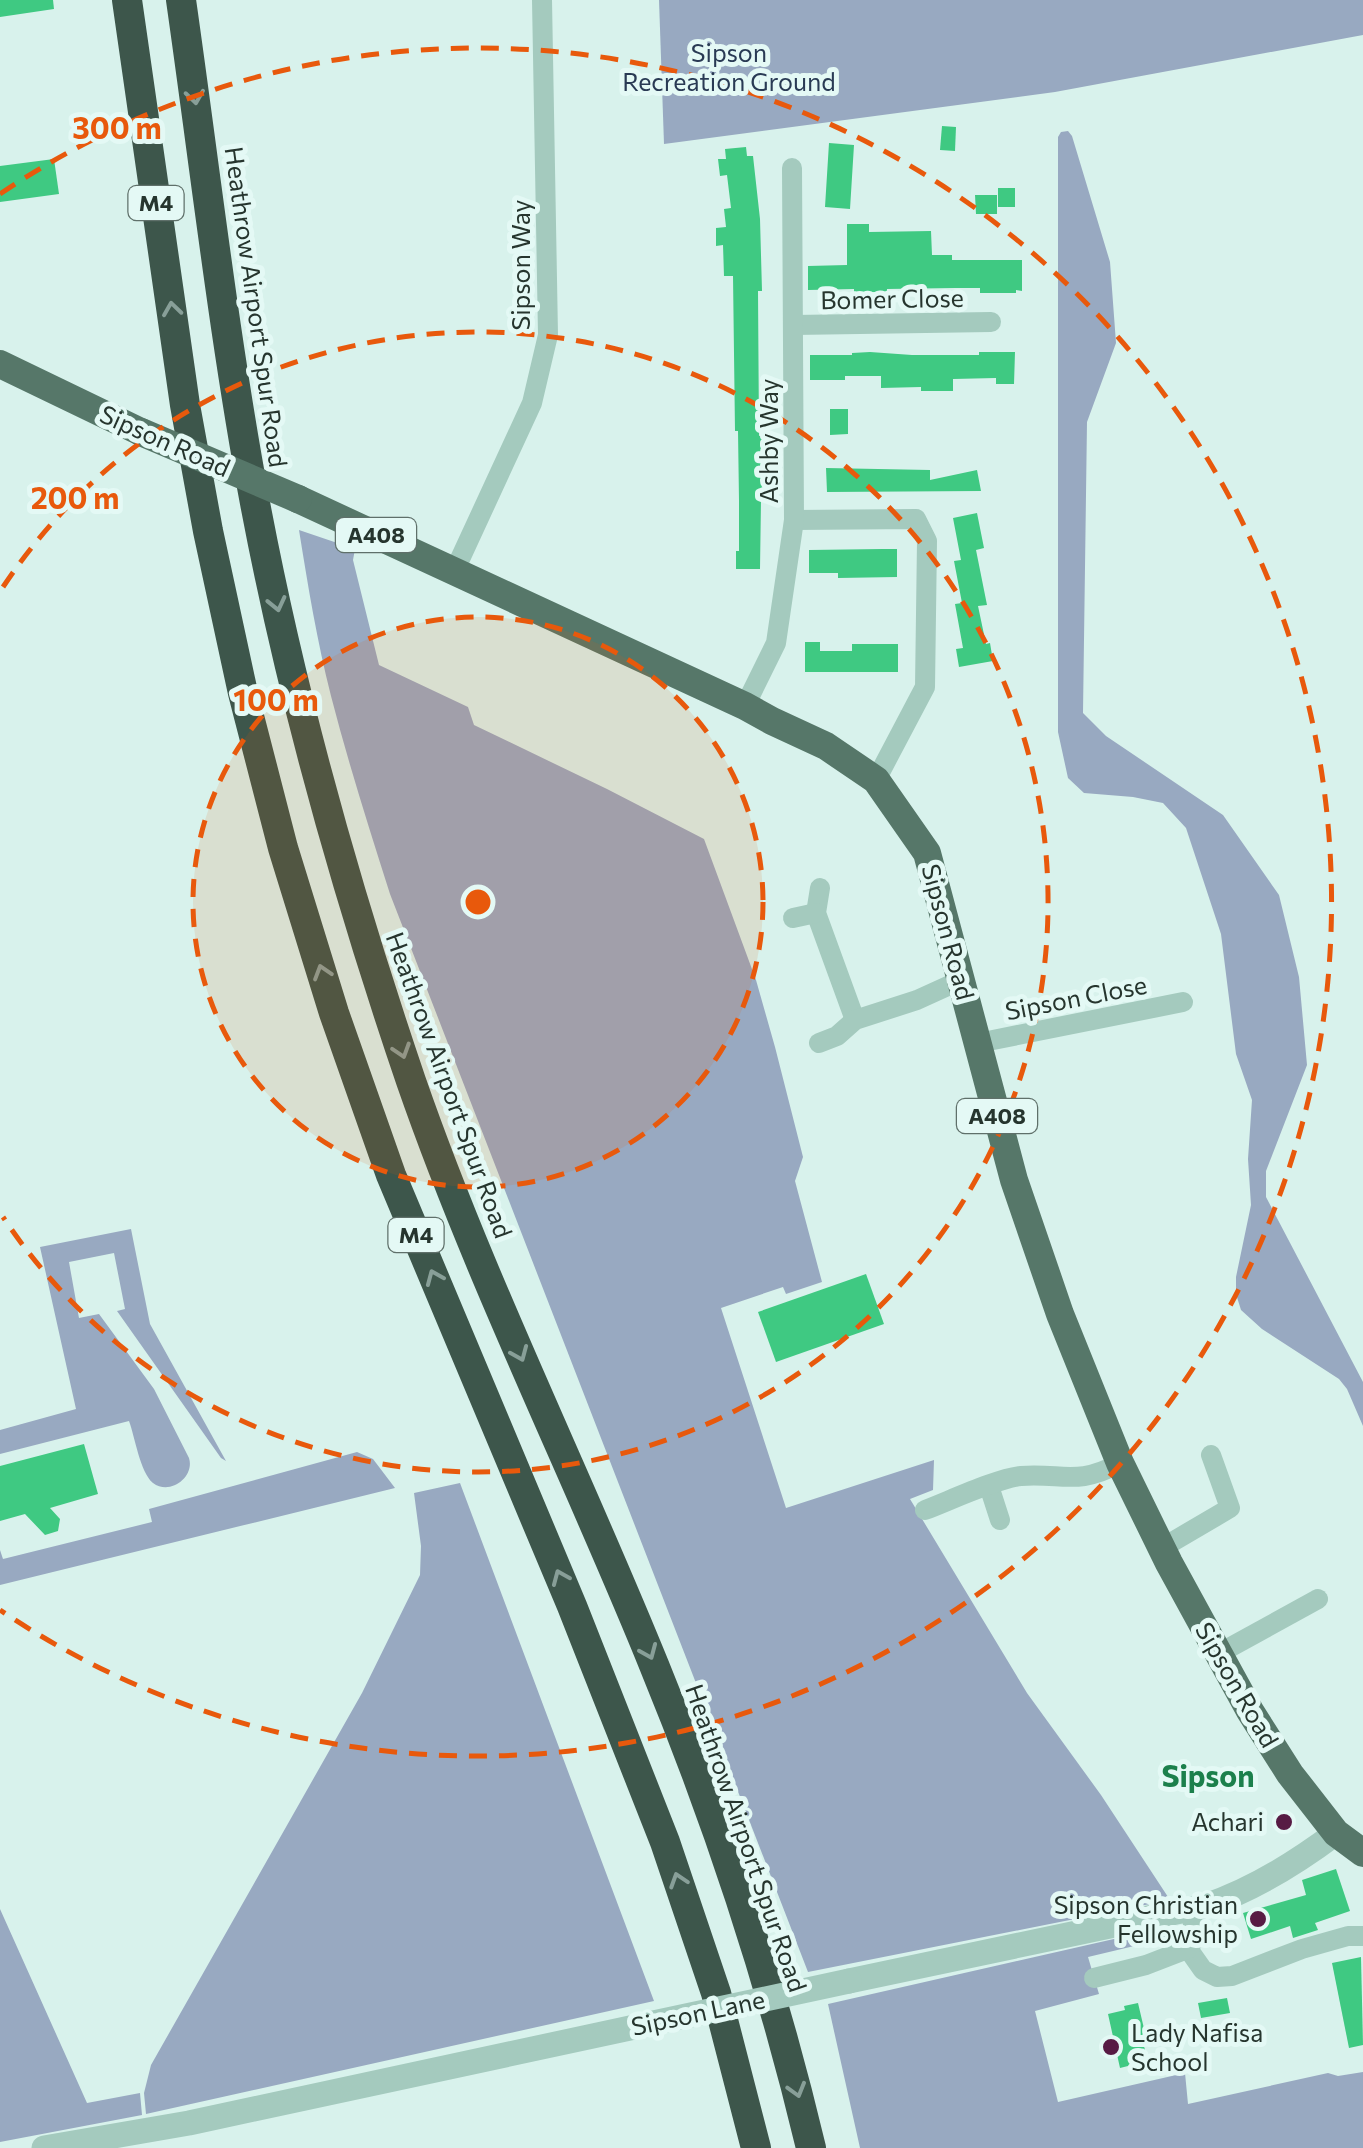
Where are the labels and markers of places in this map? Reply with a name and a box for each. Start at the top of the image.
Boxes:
centre of rings [460,884,496,920]
place label: Achari [1191,1806,1264,1836]
marker: Achari [1273,1811,1295,1833]
place label: Sipson Christian Fellowship [1054,1889,1238,1948]
marker: Sipson Christian Fellowship [1247,1908,1269,1930]
place label: Lady Nafisa School [1131,2017,1263,2076]
marker: Lady Nafisa School [1100,2036,1122,2058]

